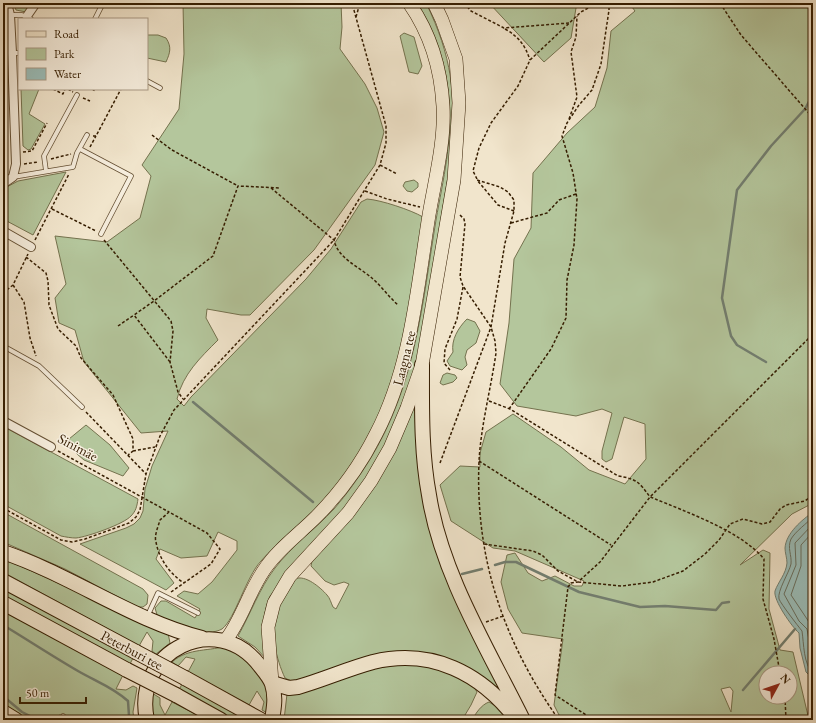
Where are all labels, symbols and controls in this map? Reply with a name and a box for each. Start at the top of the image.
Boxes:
legend [18,18,148,90]
text: Road [54,26,80,42]
text: Park [54,46,75,62]
text: Water [54,66,81,82]
street label: Laagna tee [388,328,420,388]
street label: Sinimäe [55,429,102,465]
street label: Peterburi tee [98,626,167,674]
north arrow [758,665,798,705]
text: N [777,671,794,687]
scale bar [20,679,86,705]
text: 50 m [26,685,50,701]

